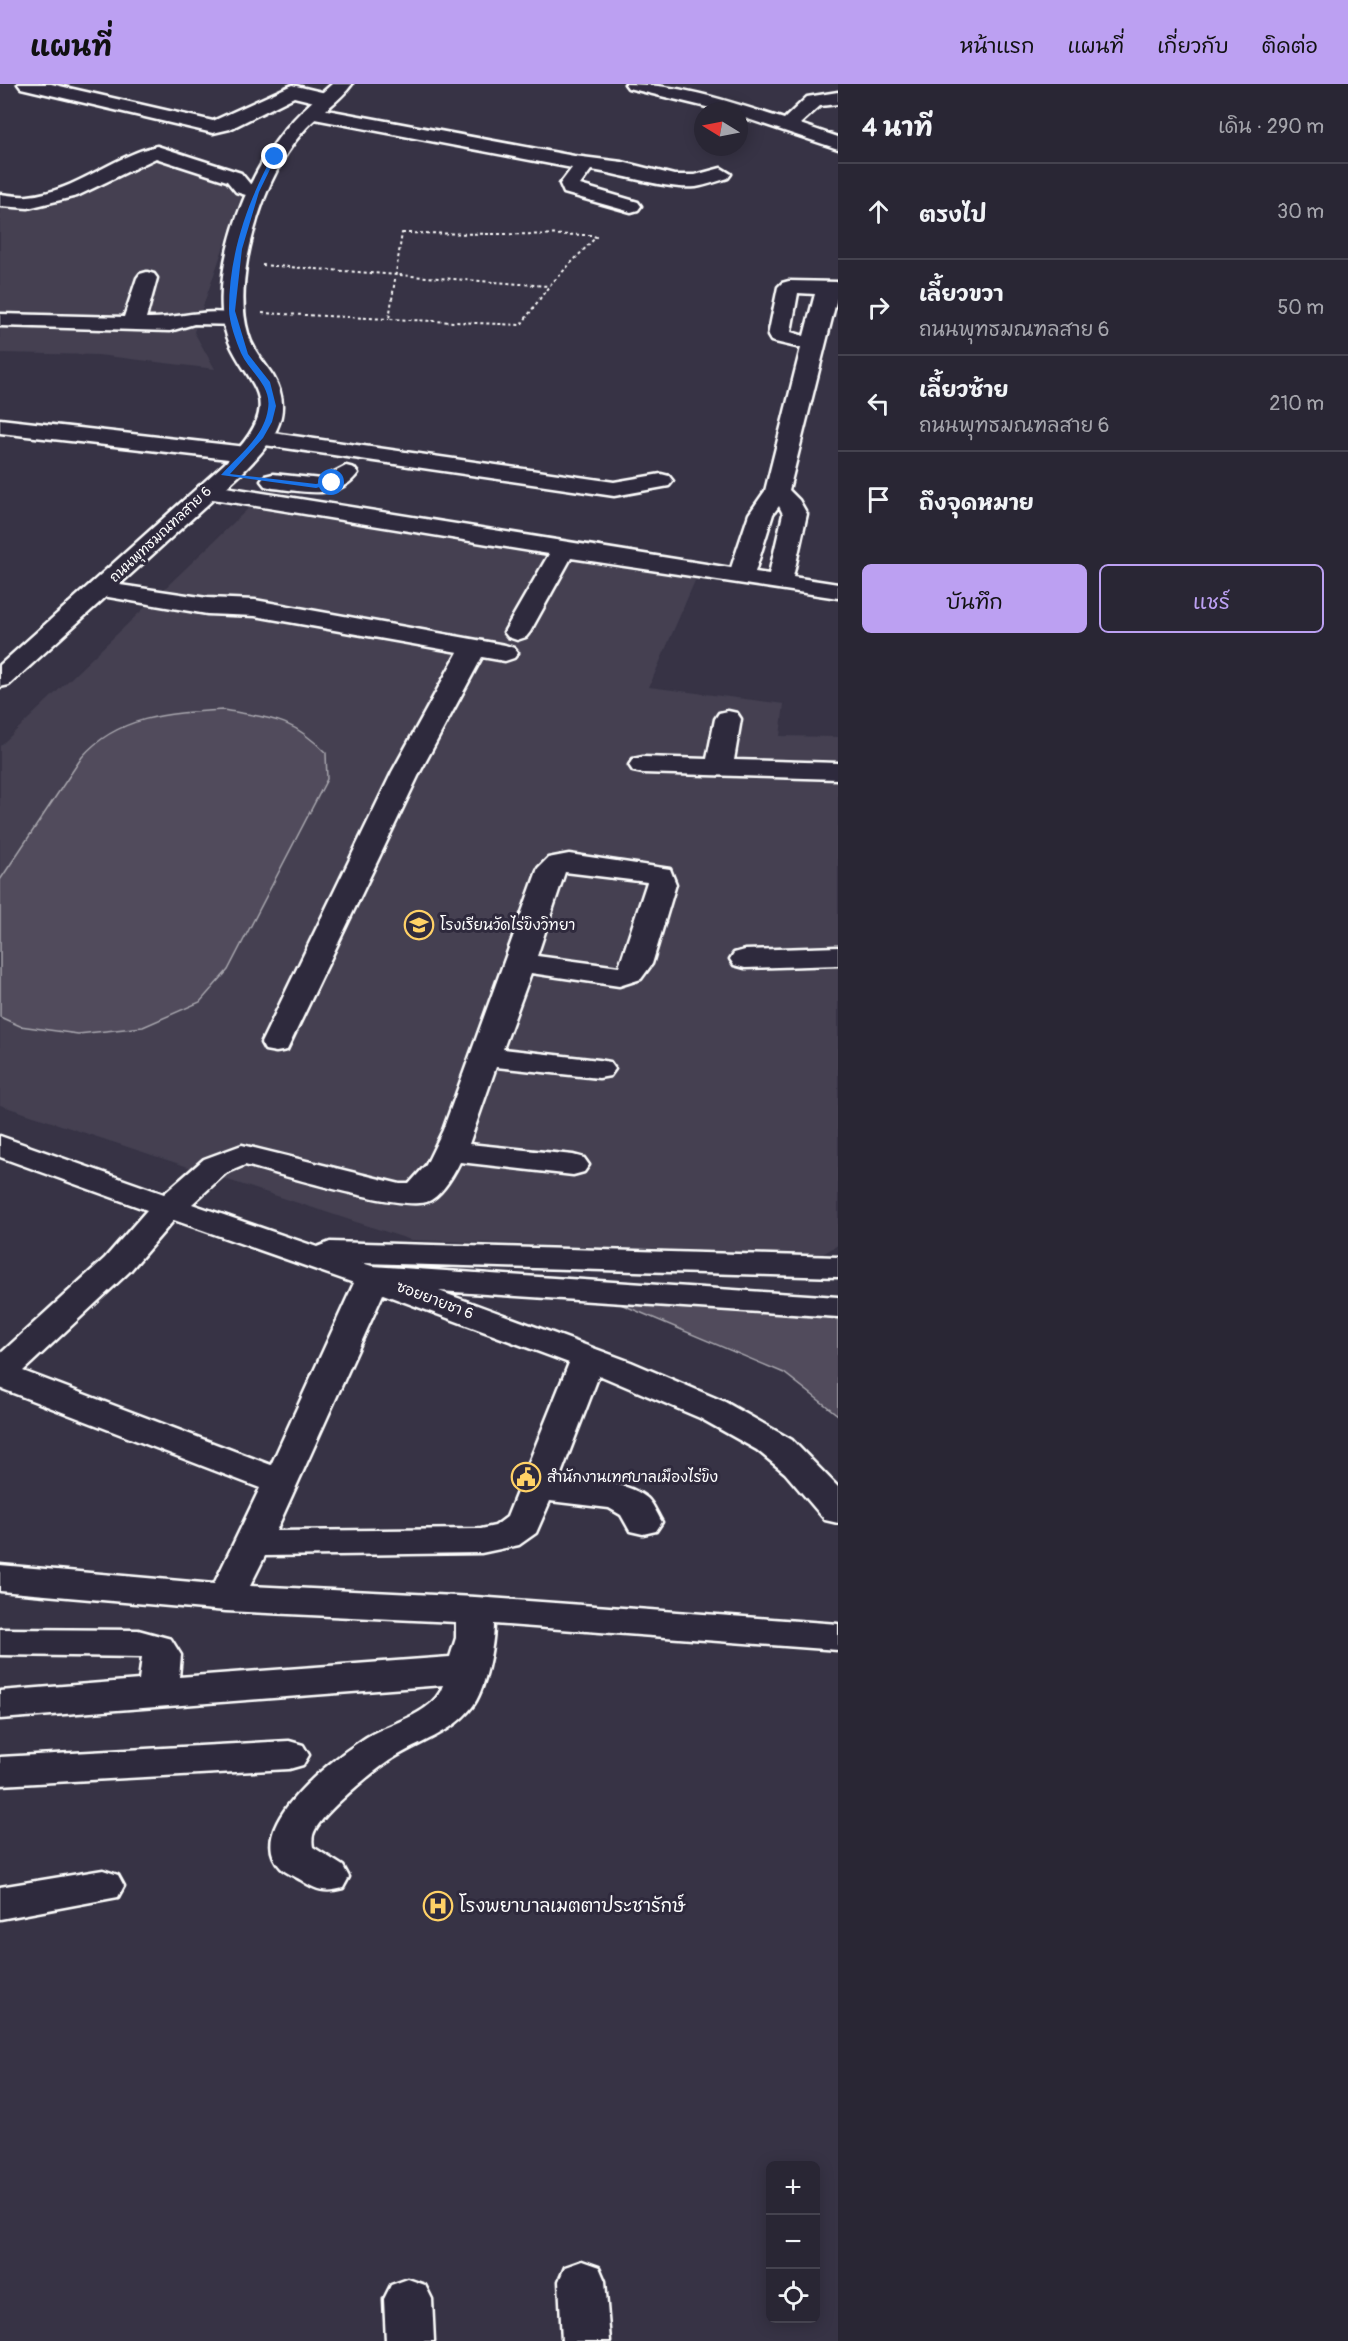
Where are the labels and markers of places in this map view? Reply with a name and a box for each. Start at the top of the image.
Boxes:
school or university icon: โรงเรียนวัดไร่ขิงวิทยา [403,909,435,941]
place label: โรงเรียนวัดไร่ขิงวิทยา [440,915,575,935]
public building icon: สำนักงานเทศบาลเมืองไร่ขิง [510,1461,542,1493]
place label: สำนักงานเทศบาลเมืองไร่ขิง [547,1467,718,1487]
hospital icon: โรงพยาบาลเมตตาประชารักษ์ [422,1890,454,1922]
place label: โรงพยาบาลเมตตาประชารักษ์ [459,1893,686,1918]

